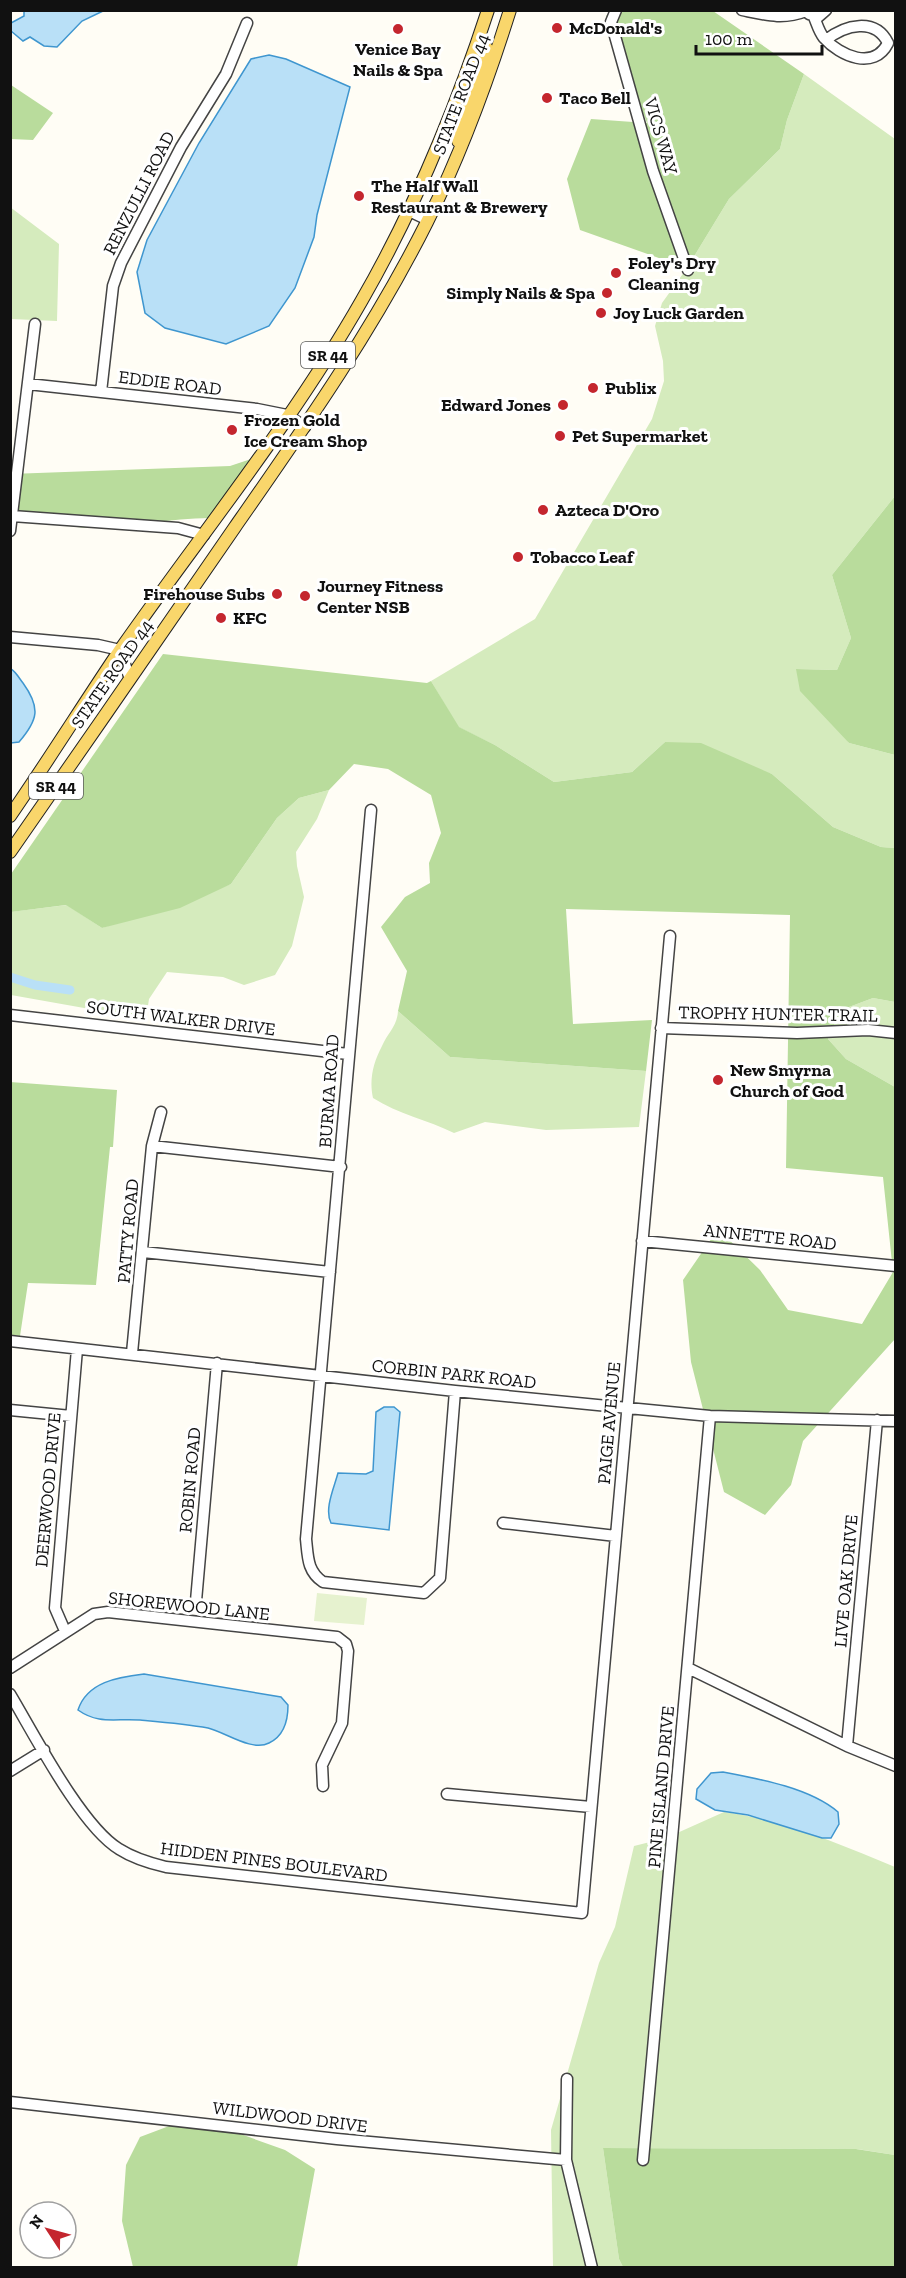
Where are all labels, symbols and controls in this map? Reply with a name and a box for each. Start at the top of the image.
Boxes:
place label: McDonald's [569,17,662,39]
scale bar [696,18,822,56]
marker: McDonald's [550,21,564,35]
marker: Venice Bay Nails & Spa [391,22,405,36]
text: 100 m [705,28,753,50]
street label: STATE ROAD 44 [428,30,494,158]
place label: Venice Bay Nails & Spa [353,38,443,81]
place label: Taco Bell [559,87,631,109]
marker: Taco Bell [540,91,554,105]
street label: VICS WAY [639,94,682,177]
street label: RENZULLI ROAD [98,128,180,258]
place label: The Half Wall Restaurant & Brewery [371,175,548,218]
marker: The Half Wall Restaurant & Brewery [352,189,366,203]
place label: Foley's Dry Cleaning [628,252,716,295]
marker: Foley's Dry Cleaning [609,266,623,280]
place label: Simply Nails & Spa [446,282,595,304]
marker: Simply Nails & Spa [600,286,614,300]
place label: Joy Luck Garden [613,302,744,324]
marker: Joy Luck Garden [594,306,608,320]
road number: SR 44 [301,342,355,368]
street label: EDDIE ROAD [117,366,223,400]
place label: Publix [605,377,657,399]
marker: Publix [586,381,600,395]
place label: Edward Jones [441,394,551,416]
marker: Edward Jones [556,398,570,412]
place label: Frozen Gold Ice Cream Shop [244,409,367,452]
marker: Frozen Gold Ice Cream Shop [225,423,239,437]
place label: Pet Supermarket [572,425,708,447]
marker: Pet Supermarket [553,429,567,443]
place label: Azteca D'Oro [555,499,660,521]
marker: Azteca D'Oro [536,503,550,517]
place label: Tobacco Leaf [530,546,635,568]
marker: Tobacco Leaf [511,550,525,564]
place label: Journey Fitness Center NSB [317,575,443,618]
place label: Firehouse Subs [143,583,265,605]
marker: Firehouse Subs [270,587,284,601]
marker: Journey Fitness Center NSB [298,589,312,603]
place label: KFC [233,607,267,629]
marker: KFC [214,611,228,625]
street label: STATE ROAD 44 [66,615,158,733]
road number: SR 44 [29,773,83,799]
street label: SOUTH WALKER DRIVE [85,996,277,1040]
street label: TROPHY HUNTER TRAIL [678,1001,878,1027]
street label: BURMA ROAD [314,1033,344,1149]
place label: New Smyrna Church of God [730,1059,845,1102]
marker: New Smyrna Church of God [711,1073,725,1087]
street label: PATTY ROAD [112,1178,144,1284]
street label: ANNETTE ROAD [702,1219,838,1255]
street label: CORBIN PARK ROAD [371,1354,537,1394]
street label: PAIGE AVENUE [593,1361,625,1485]
street label: DEERWOOD DRIVE [30,1412,66,1568]
street label: ROBIN ROAD [174,1426,206,1534]
street label: LIVE OAK DRIVE [829,1514,863,1648]
street label: SHOREWOOD LANE [107,1587,271,1625]
street label: PINE ISLAND DRIVE [643,1705,679,1869]
street label: HIDDEN PINES BOULEVARD [159,1837,389,1887]
street label: WILDWOOD DRIVE [211,2097,369,2137]
north arrow [18,2200,78,2260]
text: N [25,2211,48,2232]

